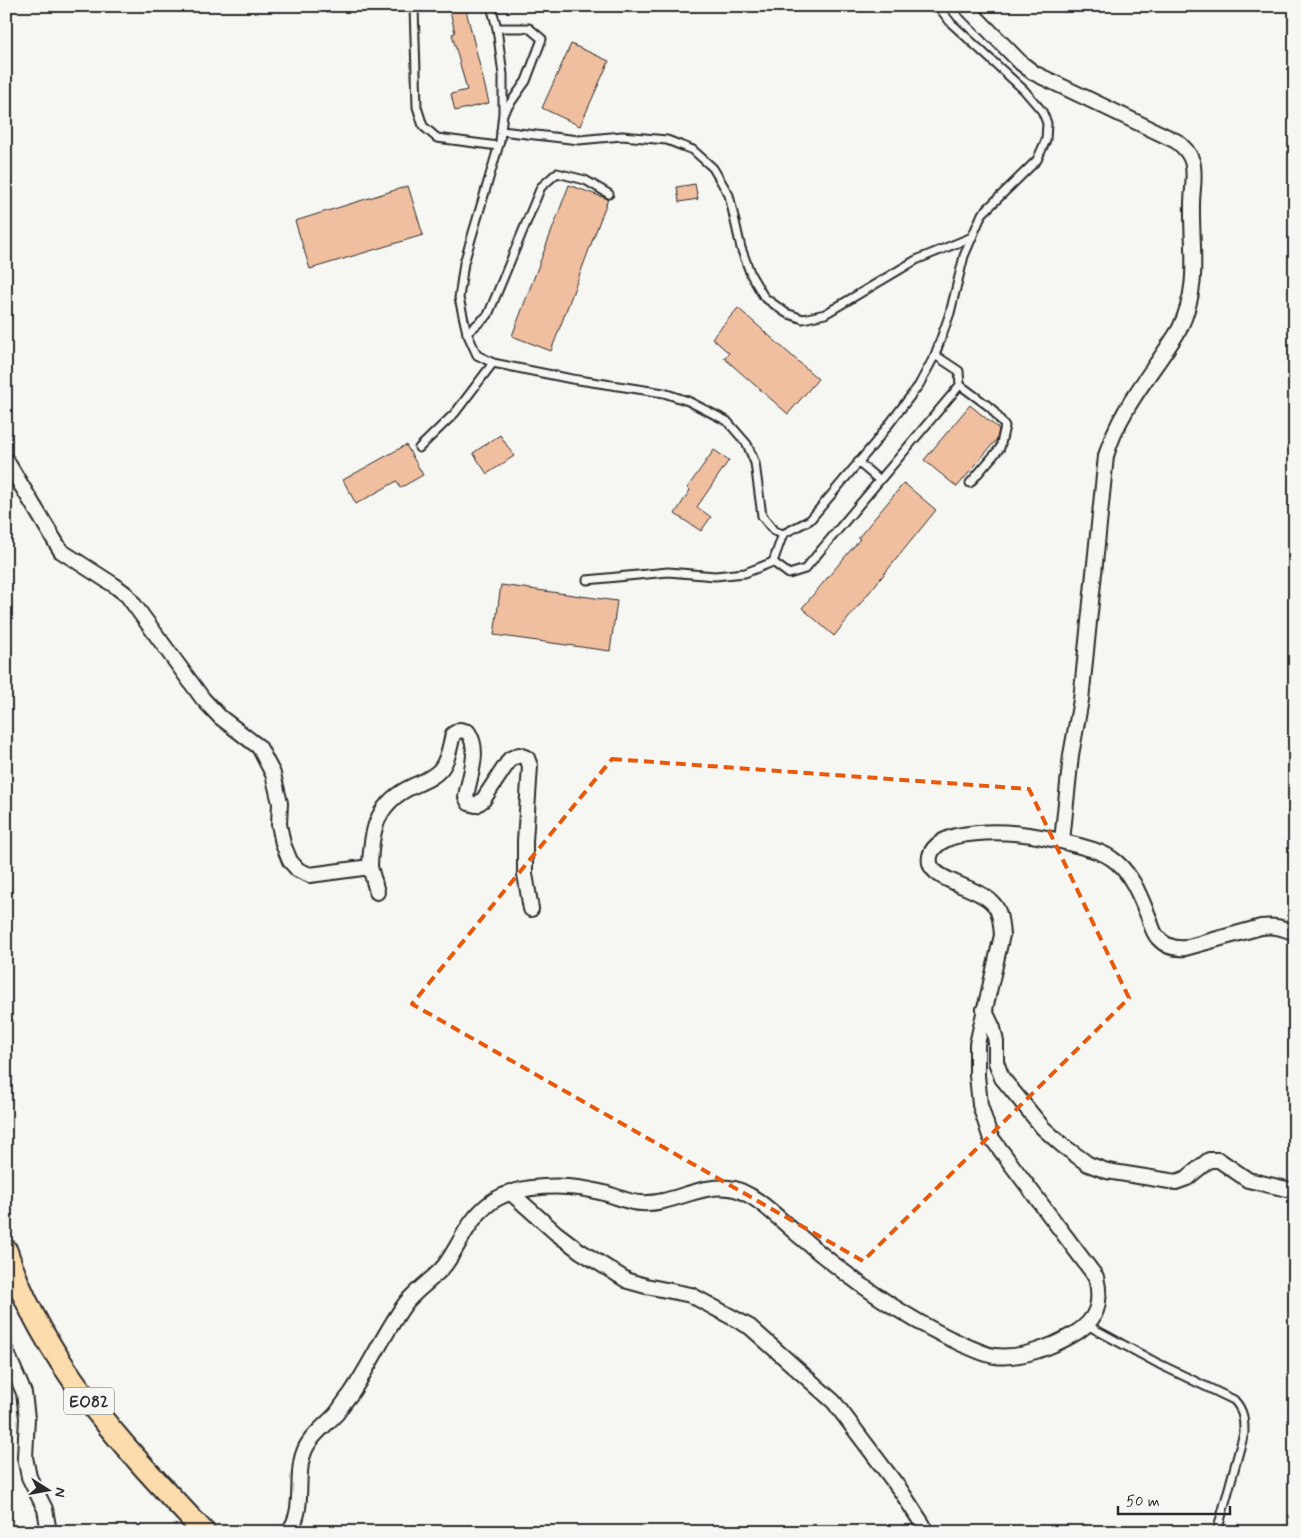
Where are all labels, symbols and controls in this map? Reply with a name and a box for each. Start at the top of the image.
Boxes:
road number: ΕΟ82 [64,1388,114,1414]
north arrow [22,1466,72,1516]
scale bar [1118,1483,1231,1515]
text: N [50,1486,70,1499]
text: 50 m [1126,1492,1160,1512]

